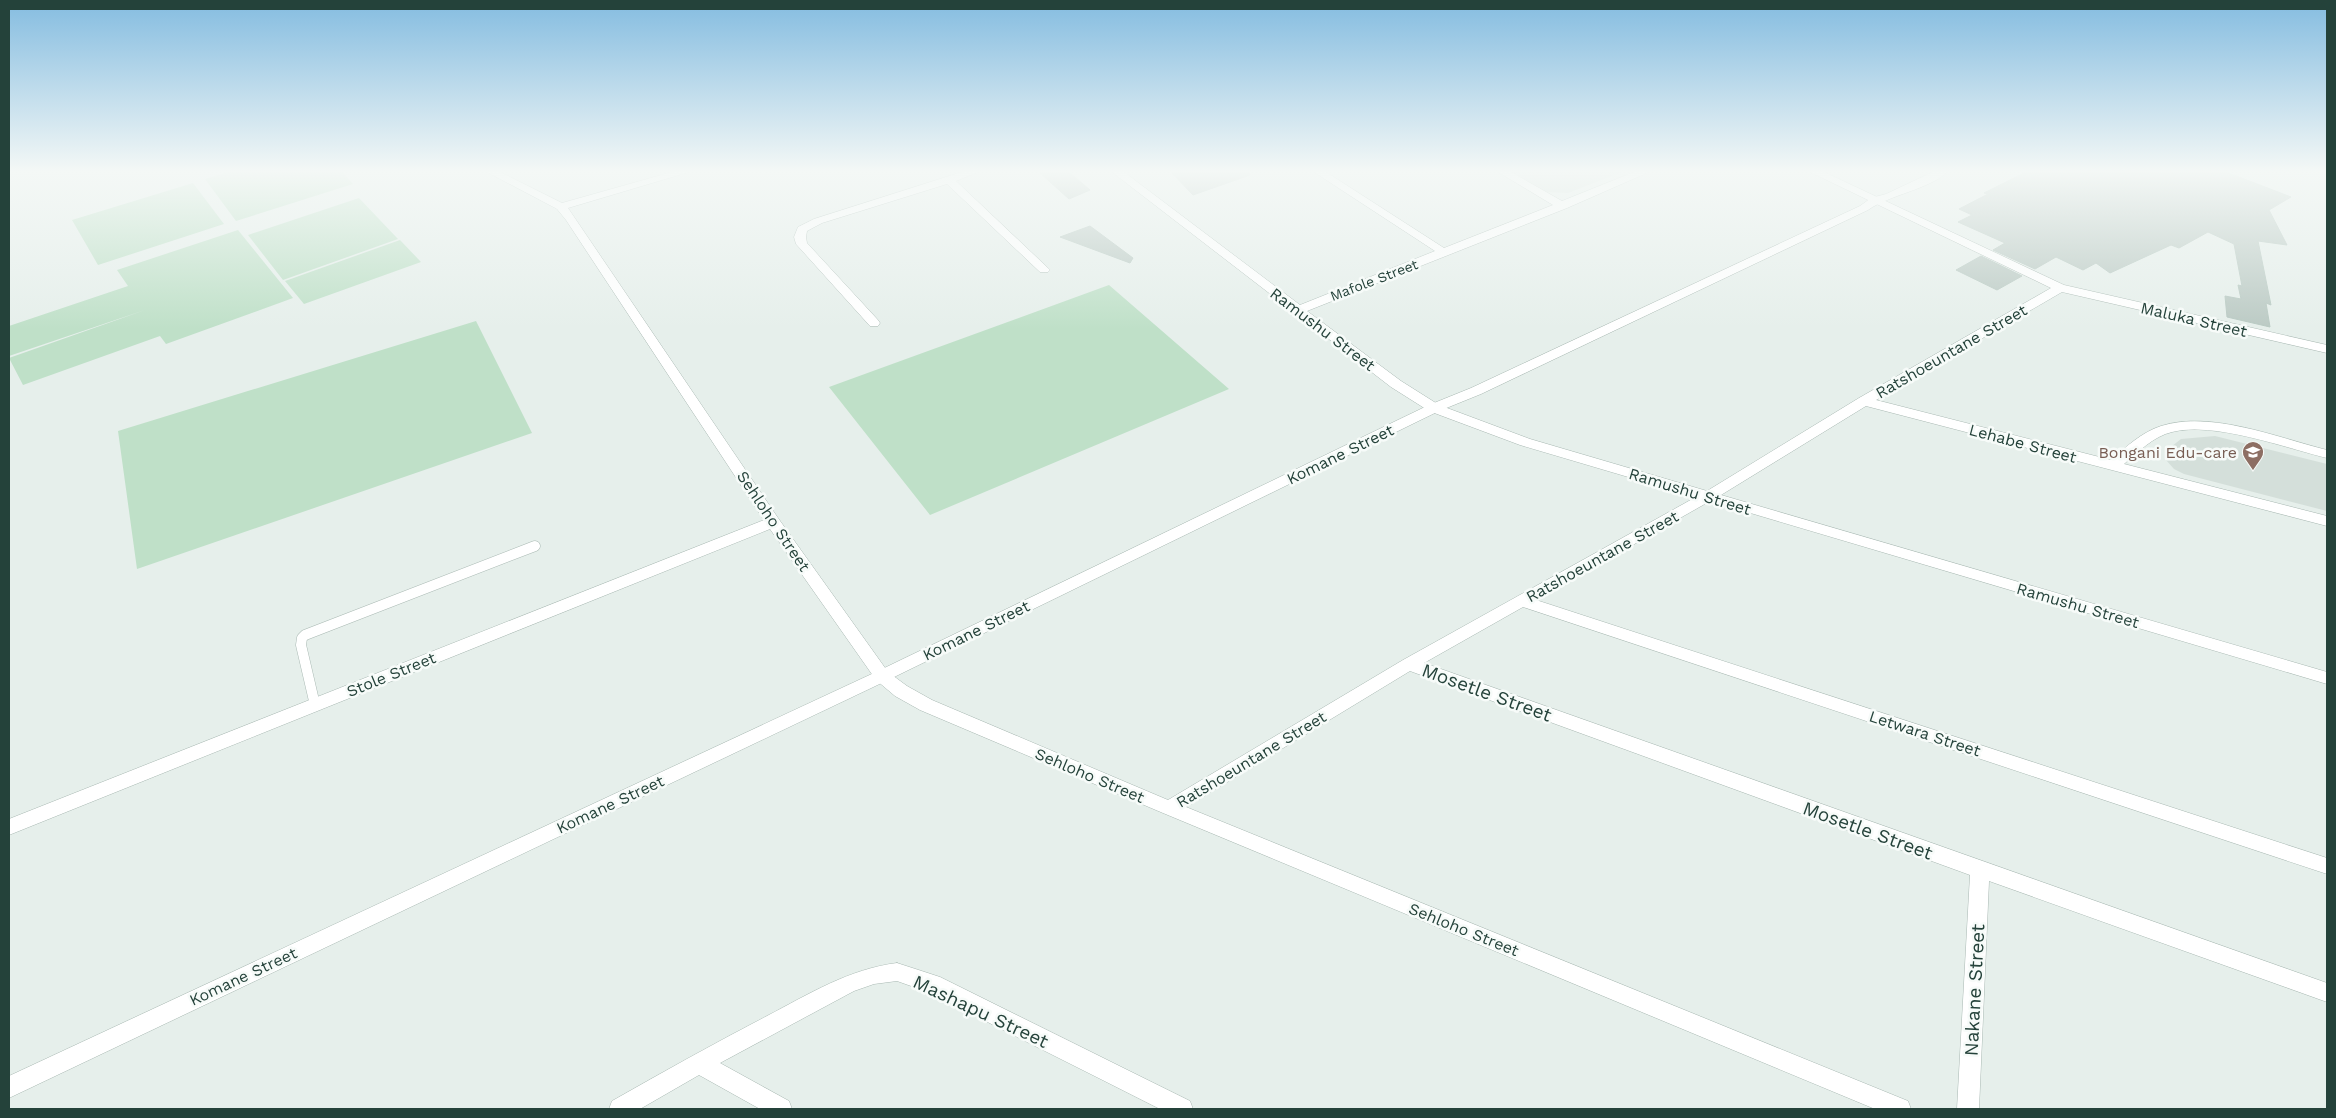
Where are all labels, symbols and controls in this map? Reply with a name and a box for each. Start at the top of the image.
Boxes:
street label: Mafole Street [1328,256,1420,304]
street label: Ramushu Street [1266,284,1379,375]
street label: Maluka Street [2139,298,2249,341]
street label: Ratshoeuntane Street [1872,300,2030,403]
street label: Komane Street [1284,420,1397,489]
street label: Lehabe Street [1967,420,2079,467]
school or university icon: Bongani Edu-care [2241,440,2265,471]
place label: Bongani Edu-care [2098,443,2237,462]
street label: Ramushu Street [1627,464,1753,519]
street label: Sehloho Street [733,467,814,575]
street label: Ratshoeuntane Street [1523,506,1682,606]
street label: Ramushu Street [2014,579,2142,632]
street label: Komane Street [920,596,1033,665]
street label: Stole Street [344,648,439,701]
street label: Mosetle Street [1419,658,1555,727]
street label: Ratshoeuntane Street [1173,707,1330,812]
street label: Letwara Street [1867,707,1983,761]
street label: Sehloho Street [1032,744,1148,807]
street label: Komane Street [553,771,667,838]
street label: Mosetle Street [1800,796,1936,865]
street label: Sehloho Street [1406,899,1522,960]
street label: Nakane Street [1960,923,1989,1057]
street label: Komane Street [186,943,300,1010]
street label: Mashapu Street [909,970,1052,1053]

